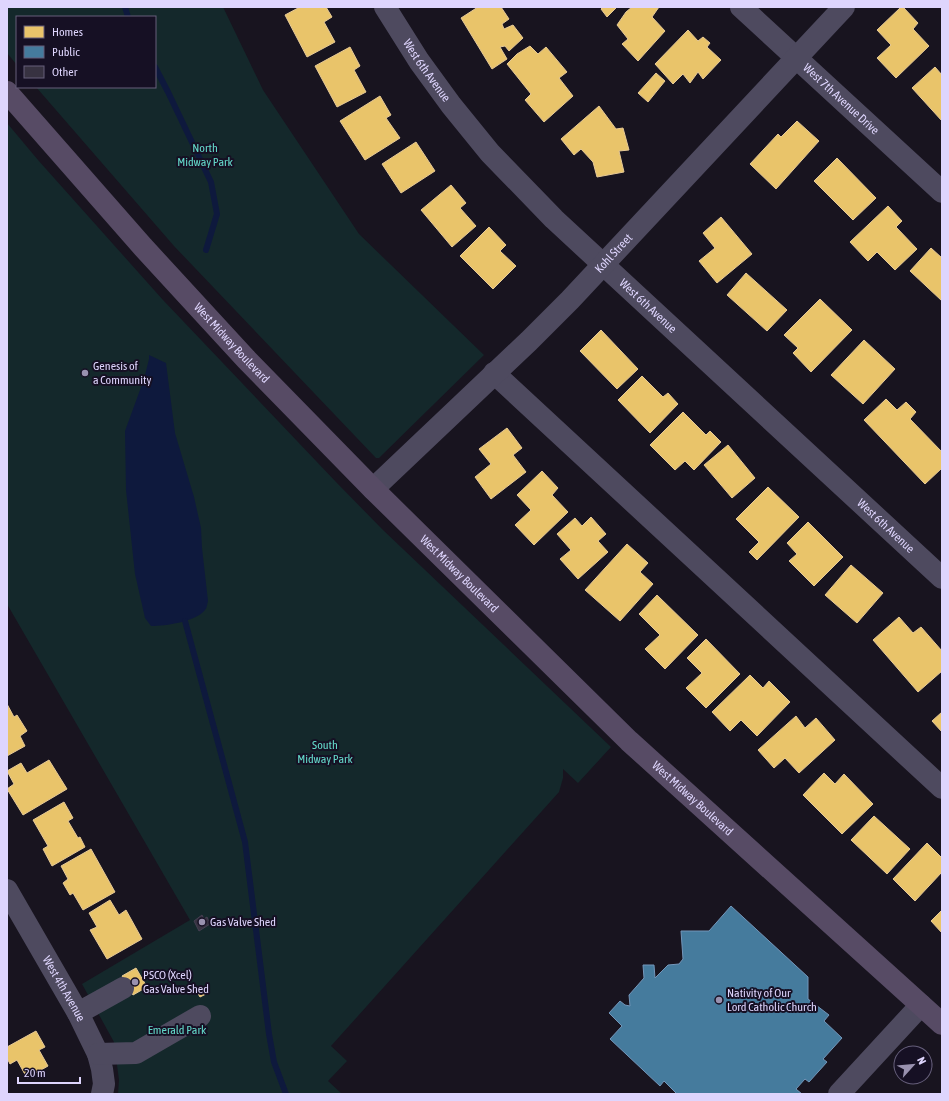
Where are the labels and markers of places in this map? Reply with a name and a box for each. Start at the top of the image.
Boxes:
place label: Genesis of a Community [93,359,151,387]
marker: Genesis of a Community [80,368,90,378]
place label: Gas Valve Shed [210,915,276,929]
marker: Gas Valve Shed [197,917,207,927]
place label: PSCO (Xcel) Gas Valve Shed [143,968,209,996]
marker: PSCO (Xcel) Gas Valve Shed [130,977,140,987]
place label: Nativity of Our Lord Catholic Church [727,986,817,1014]
marker: Nativity of Our Lord Catholic Church [714,995,724,1005]

